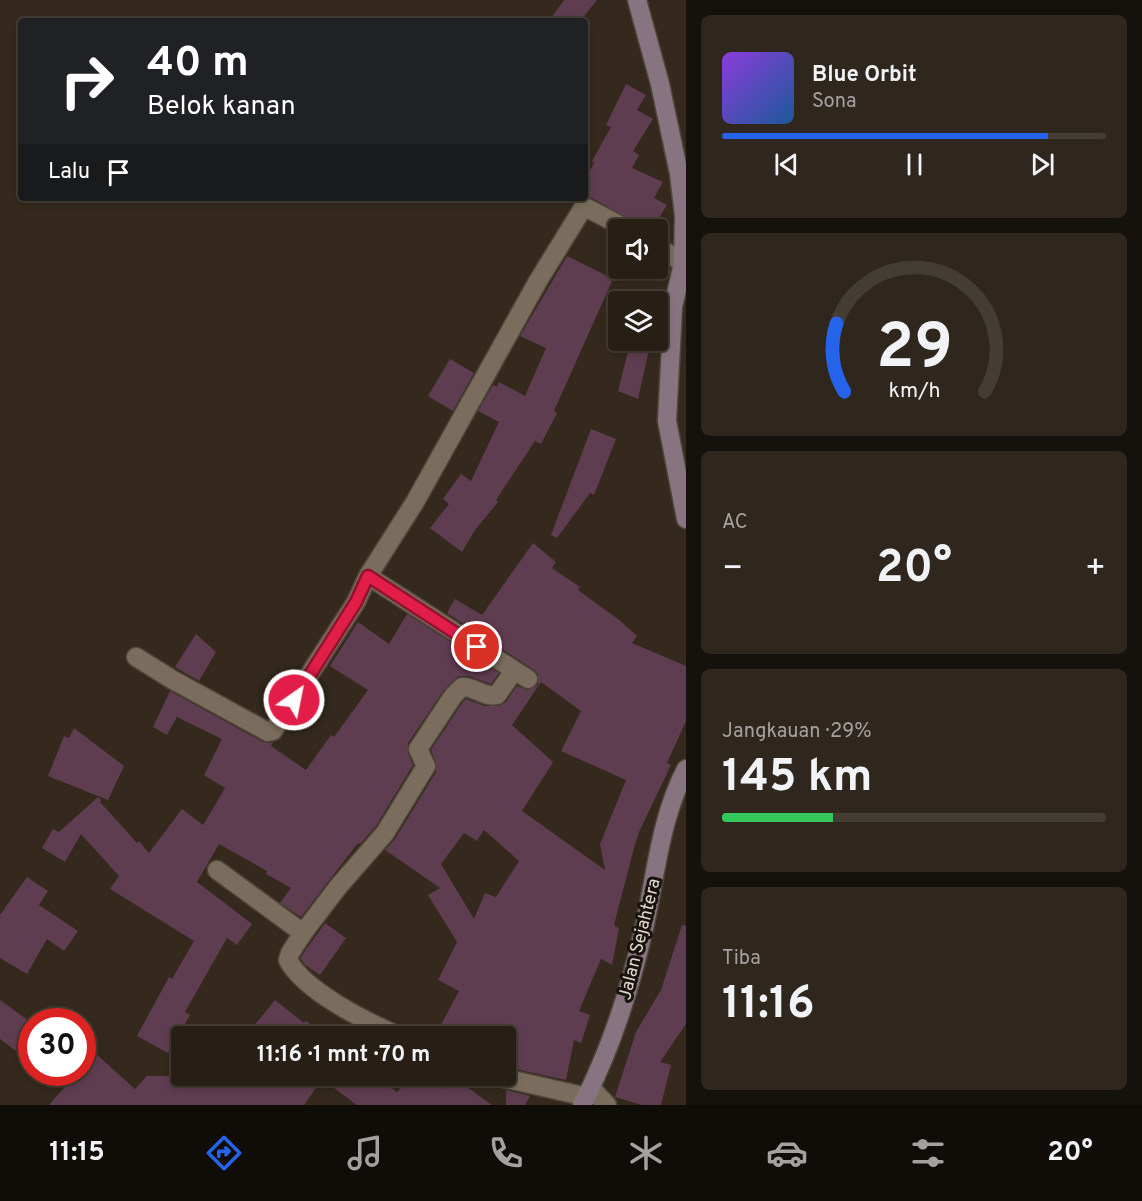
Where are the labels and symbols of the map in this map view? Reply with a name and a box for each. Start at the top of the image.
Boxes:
pin [451,621,502,672]
position arrow [262,668,326,732]
street label: Jalan Sejahtera [614,876,667,1003]
speed limit sign: 30 [18,1008,96,1086]

